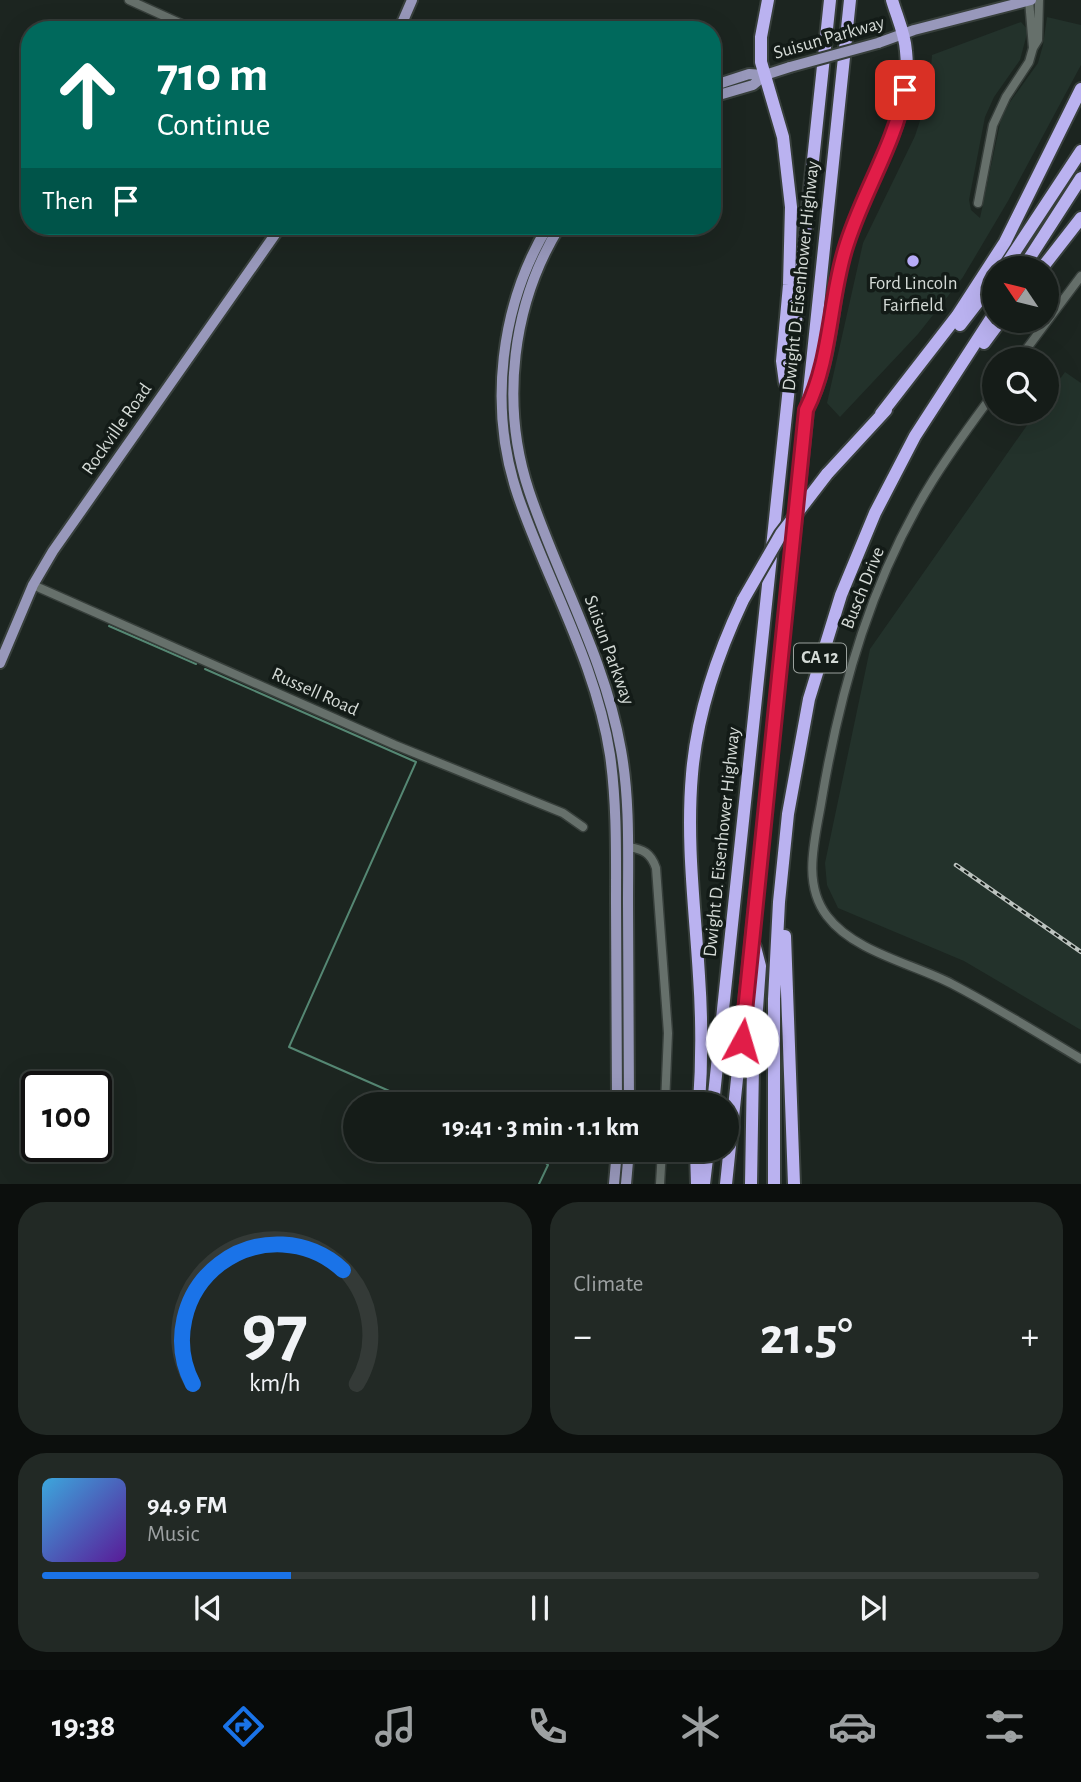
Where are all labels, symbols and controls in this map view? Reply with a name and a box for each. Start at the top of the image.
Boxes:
street label: Suisun Parkway [771,13,887,63]
icon: ahead [42,49,133,140]
text: 710 m [157,51,268,100]
pin [875,60,935,120]
icon: arrive [886,71,924,109]
text: Continue [157,109,270,141]
street label: Dwight D. Eisenhower Highway [779,160,823,392]
icon: arrive [107,182,145,220]
text: Then [42,188,93,214]
marker: Ford Lincoln Fairfield [905,253,921,269]
north arrow [982,256,1059,332]
map controls [982,256,1059,424]
place label: Ford Lincoln Fairfield [868,274,958,315]
button: search [982,347,1059,424]
street label: Rockville Road [79,380,156,478]
street label: Busch Drive [838,544,888,632]
street label: Suisun Parkway [580,593,638,707]
road number: CA 12 [794,644,846,672]
street label: Russell Road [269,664,361,720]
street label: Dwight D. Eisenhower Highway [700,726,744,958]
position arrow [705,1004,779,1078]
speed limit sign: 100 [21,1071,112,1162]
text: 19:41 · 3 min · 1.1 km [442,1114,640,1140]
text: Climate [574,1273,643,1296]
text: 97 [241,1297,308,1370]
text: 21.5° [760,1311,853,1363]
text: − [574,1318,592,1356]
text: + [1021,1318,1039,1356]
text: km/h [249,1371,301,1396]
text: 94.9 FM [147,1492,227,1518]
text: Music [147,1523,199,1546]
icon: previous [189,1589,227,1627]
icon: pause [521,1589,559,1627]
icon: next [854,1589,892,1627]
icon: directions [219,1702,268,1751]
icon: music [371,1702,420,1751]
icon: phone [523,1702,572,1751]
icon: climate [676,1702,725,1751]
icon: car [828,1702,877,1751]
icon: filters [980,1702,1029,1751]
text: 19:38 [52,1710,116,1742]

